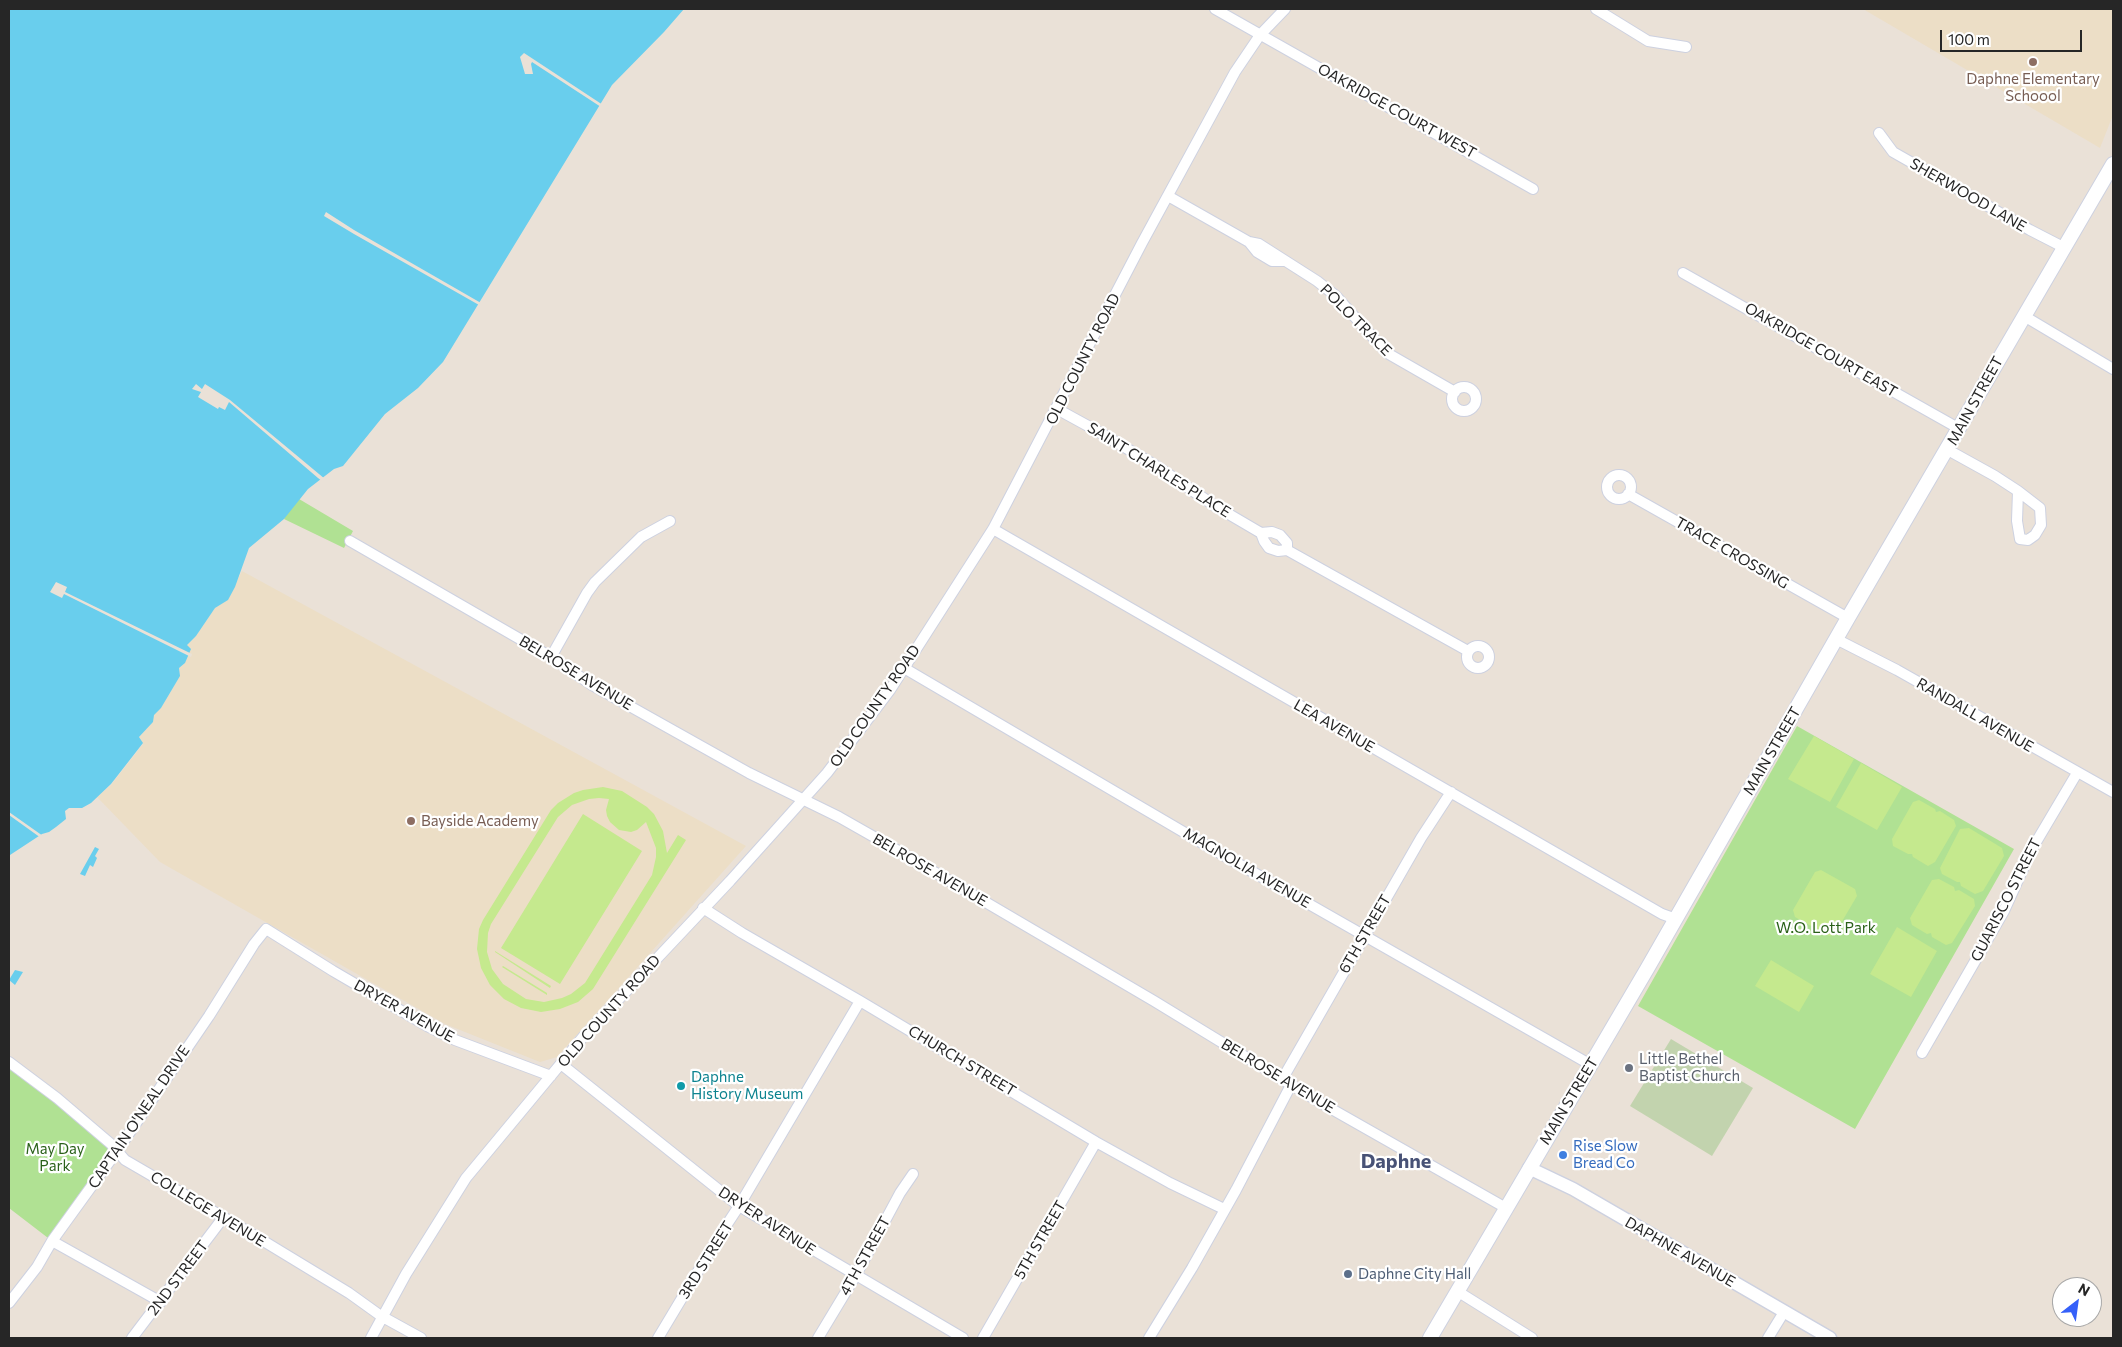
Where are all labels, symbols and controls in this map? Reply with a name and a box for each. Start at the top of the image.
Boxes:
scale bar [1942,20,2084,52]
text: 100 m [1948,30,1990,48]
marker: Daphne Elementary Schoool [2027,56,2039,68]
street label: OAKRIDGE COURT WEST [1315,60,1479,162]
place label: Daphne Elementary Schoool [1966,70,2100,105]
street label: SHERWOOD LANE [1907,154,2029,236]
street label: POLO TRACE [1316,280,1396,360]
street label: OLD COUNTY ROAD [1042,290,1124,428]
street label: OAKRIDGE COURT EAST [1741,299,1901,401]
street label: MAIN STREET [1943,353,2007,449]
street label: SAINT CHARLES PLACE [1084,419,1234,521]
street label: TRACE CROSSING [1672,513,1792,593]
street label: BELROSE AVENUE [516,632,636,714]
street label: OLD COUNTY ROAD [826,642,924,770]
street label: RANDALL AVENUE [1913,674,2037,756]
street label: LEA AVENUE [1290,696,1378,756]
street label: MAIN STREET [1740,704,1804,798]
place label: Bayside Academy [421,812,539,830]
marker: Bayside Academy [405,815,417,827]
street label: MAGNOLIA AVENUE [1180,824,1314,912]
street label: BELROSE AVENUE [869,830,991,910]
street label: GUARISCO STREET [1967,835,2045,965]
street label: 6TH STREET [1335,891,1395,977]
park label: W.O. Lott Park [1776,919,1876,937]
street label: OLD COUNTY ROAD [554,951,664,1071]
street label: DRYER AVENUE [351,976,457,1046]
street label: CHURCH STREET [905,1022,1019,1100]
street label: BELROSE AVENUE [1218,1035,1338,1117]
street label: CAPTAIN O'NEAL DRIVE [84,1042,194,1192]
place label: Little Bethel Baptist Church [1639,1050,1740,1085]
street label: MAIN STREET [1536,1054,1602,1148]
marker: Little Bethel Baptist Church [1623,1062,1635,1074]
place label: Daphne History Museum [691,1068,803,1103]
marker: Daphne History Museum [675,1080,687,1092]
place label: Rise Slow Bread Co [1573,1137,1638,1172]
park label: May Day Park [25,1140,85,1175]
district label: Daphne [1361,1149,1431,1173]
marker: Rise Slow Bread Co [1557,1149,1569,1161]
street label: COLLEGE AVENUE [147,1168,269,1250]
street label: DRYER AVENUE [715,1183,819,1259]
street label: 5TH STREET [1010,1198,1070,1282]
street label: 4TH STREET [836,1213,894,1299]
street label: DAPHNE AVENUE [1622,1213,1738,1291]
street label: 3RD STREET [675,1218,737,1302]
street label: 2ND STREET [144,1237,212,1319]
place label: Daphne City Hall [1358,1265,1471,1283]
marker: Daphne City Hall [1342,1268,1354,1280]
north arrow [2052,1277,2102,1327]
text: N [2075,1279,2093,1299]

